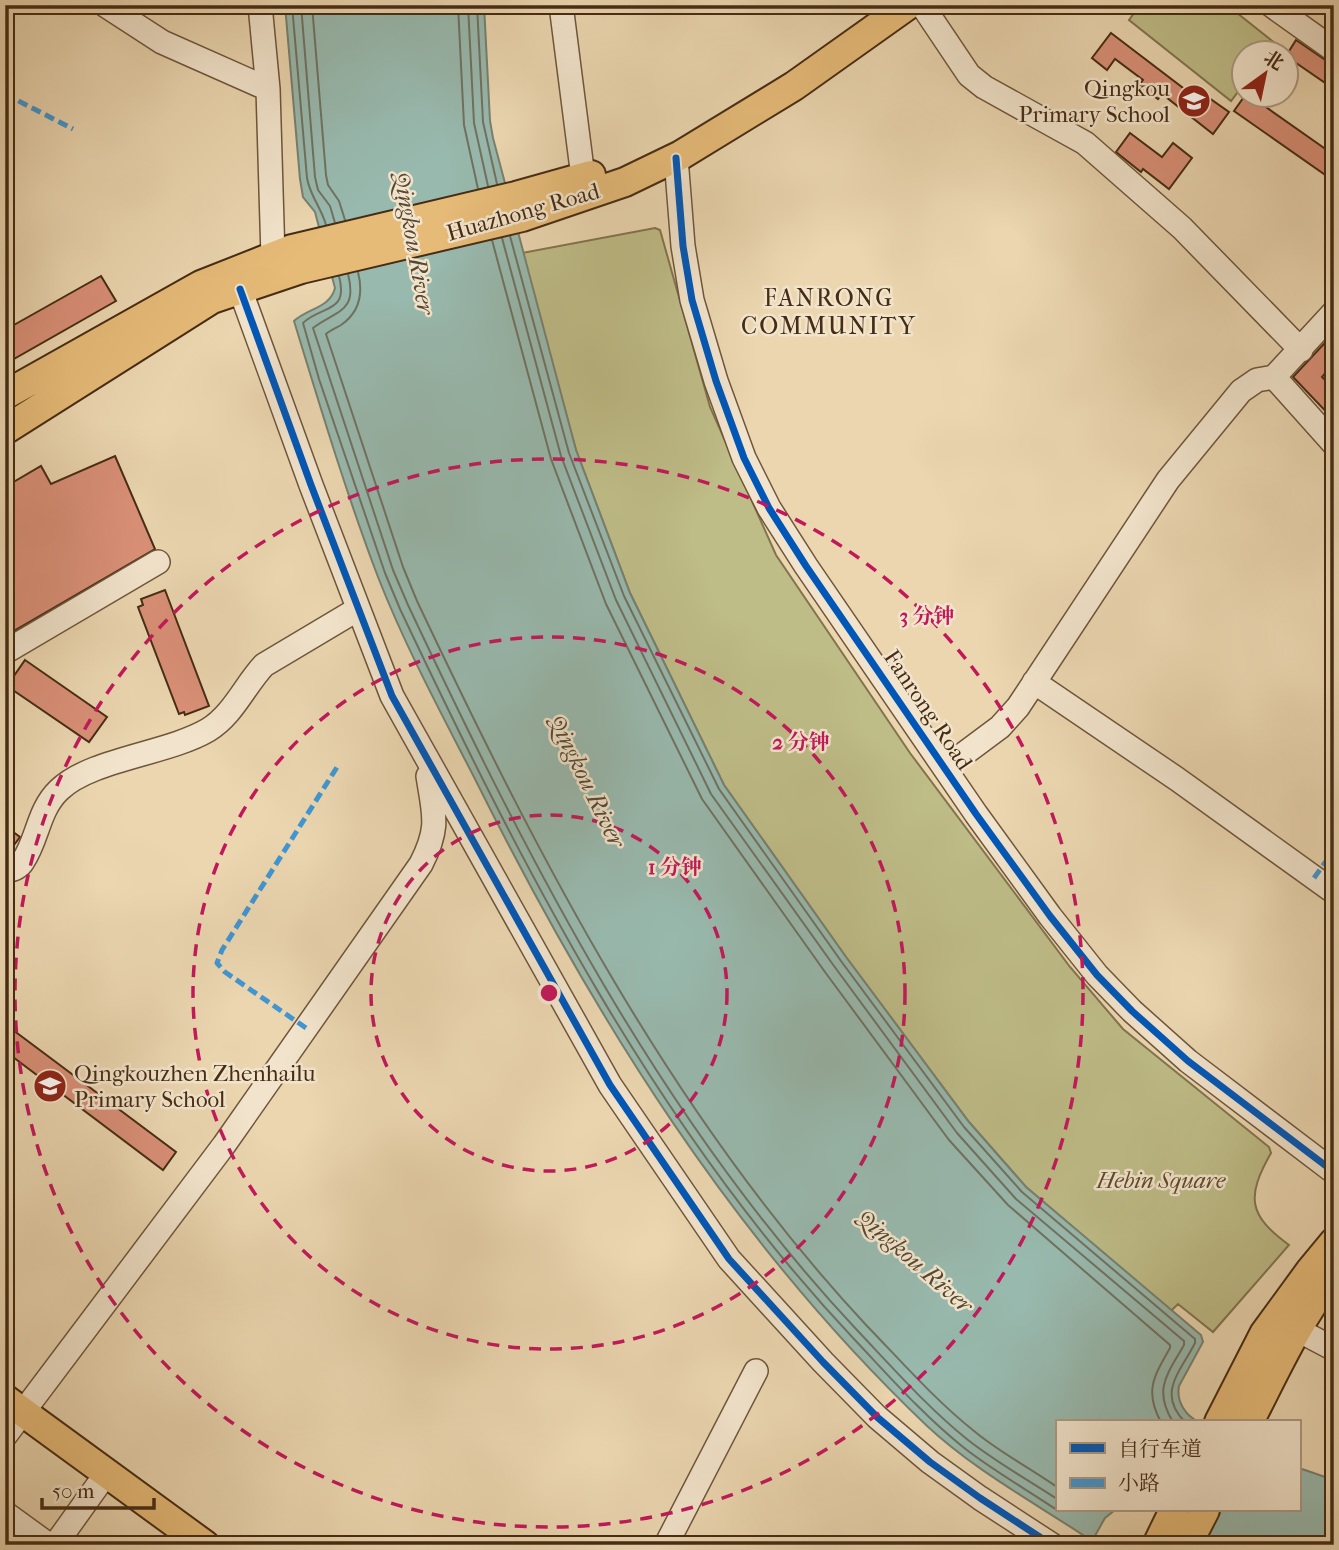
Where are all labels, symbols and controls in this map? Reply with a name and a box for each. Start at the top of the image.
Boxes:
north arrow [1230,38,1300,108]
text: 北 [1260,46,1288,75]
place label: Qingkou Primary School [1019,75,1171,128]
school or university icon: Qingkou Primary School [1175,82,1213,120]
water label: Qingkou River [388,169,441,319]
street label: Huazhong Road [443,177,603,247]
district label: FANRONG COMMUNITY [741,284,917,340]
text: 3 分钟 [899,604,955,628]
street label: Fanrong Road [878,645,978,776]
water label: Qingkou River [542,709,632,854]
text: 2 分钟 [772,730,830,754]
text: 1 分钟 [648,855,702,879]
centre of rings [537,981,561,1005]
place label: Qingkouzhen Zhenhailu Primary School [74,1060,315,1113]
school or university icon: Qingkouzhen Zhenhailu Primary School [31,1067,69,1105]
park label: Hebin Square [1096,1167,1226,1194]
water label: Qingkou River [851,1203,980,1320]
legend [1056,1420,1300,1512]
text: 自行车道 [1118,1437,1202,1461]
scale bar [42,1466,154,1510]
text: 小路 [1118,1471,1160,1495]
text: 50 m [52,1479,95,1503]

